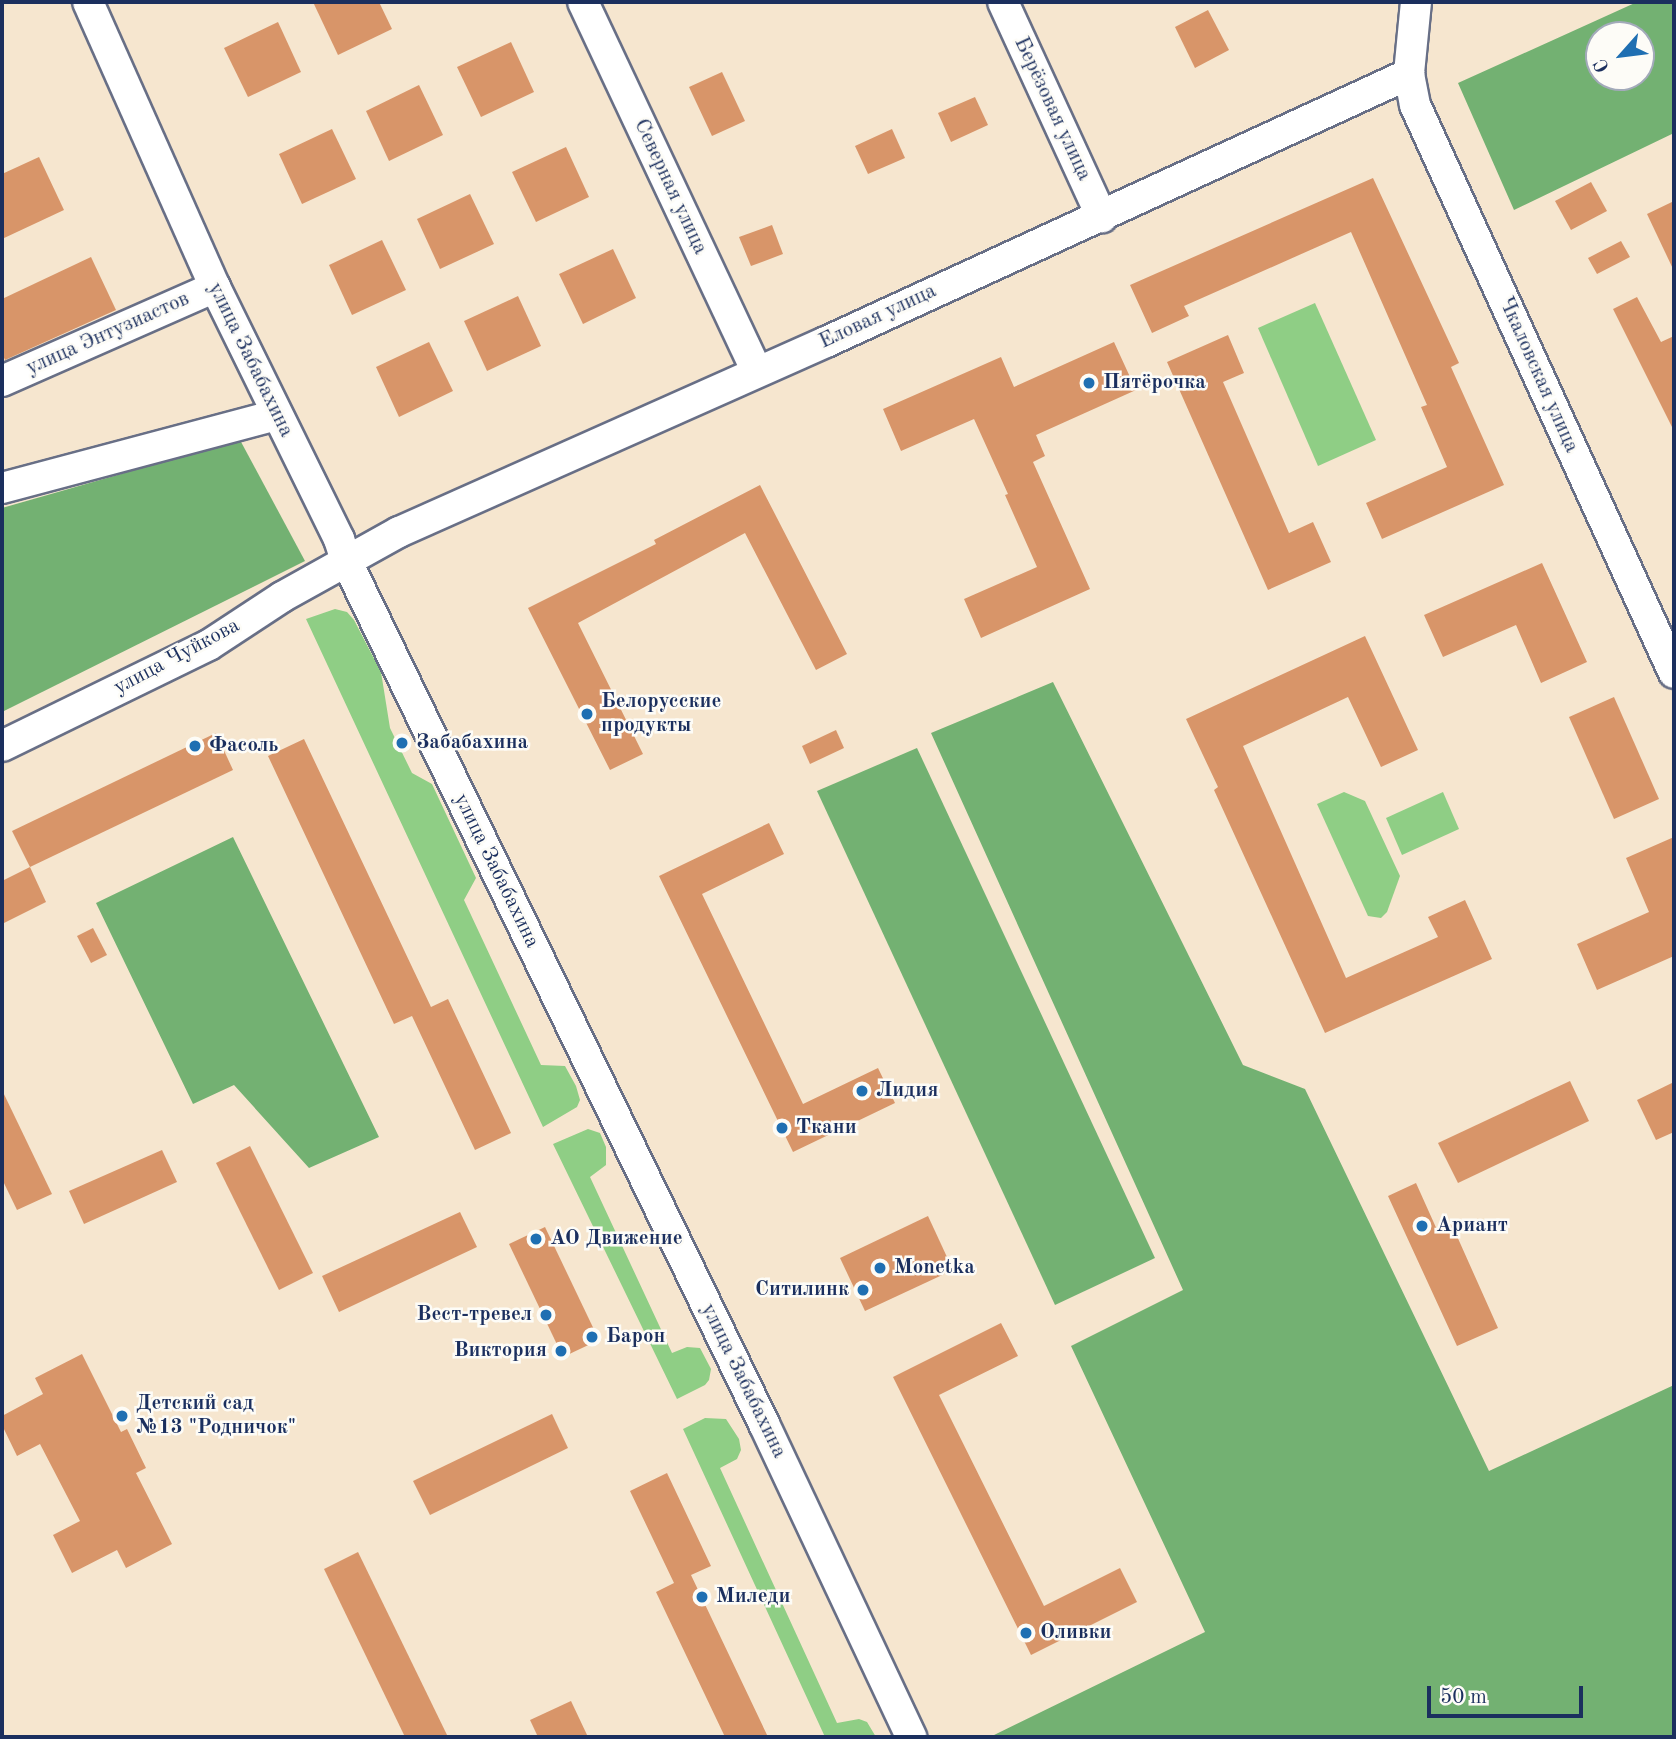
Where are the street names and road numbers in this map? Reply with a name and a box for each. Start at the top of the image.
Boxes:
street label: Берёзовая улица [1008,33,1096,185]
street label: Северная улица [628,115,712,259]
street label: улица Забабахина [202,279,298,441]
street label: Еловая улица [815,279,941,355]
street label: улица Энтузиастов [23,287,193,381]
street label: Чкаловская улица [1492,293,1584,457]
street label: улица Чуйкова [110,613,244,701]
street label: улица Забабахина [448,790,544,952]
street label: улица Забабахина [695,1300,791,1462]

